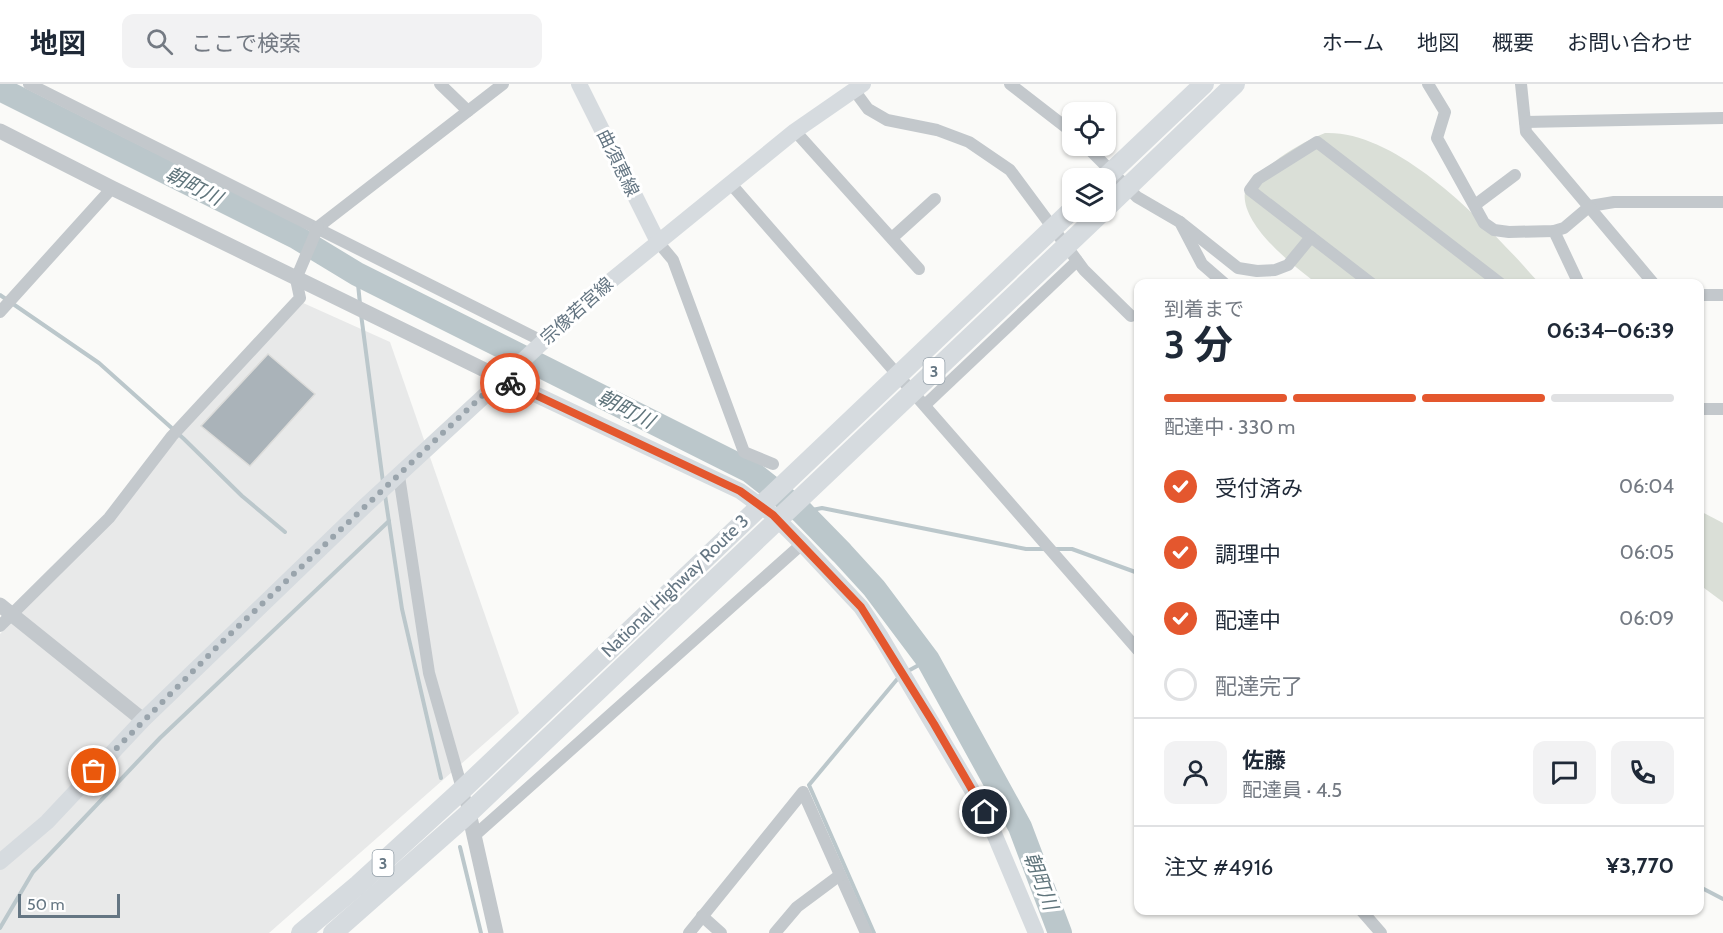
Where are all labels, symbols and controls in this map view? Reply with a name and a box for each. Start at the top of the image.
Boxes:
search box [122,14,542,68]
icon: search [143,25,176,58]
text: 地図 [30,26,86,60]
text: ここで検索 [191,30,301,57]
text: ホーム [1322,30,1384,55]
text: 地図 [1417,30,1459,55]
text: 概要 [1492,30,1534,55]
text: お問い合わせ [1567,30,1693,55]
map controls [1062,102,1116,222]
button: locate [1062,102,1116,156]
street label: 曲須恵線 [592,126,644,200]
water label: 朝町川 [162,162,228,211]
button: layers [1062,168,1116,222]
street label: 宗像若宮線 [536,273,618,349]
text: 到着まで [1164,297,1244,321]
text: 06:34–06:39 [1547,317,1674,344]
text: 3 分 [1164,320,1233,368]
courier [480,353,540,413]
road number: 3 [924,358,944,384]
icon: bike [494,367,527,400]
water label: 朝町川 [594,385,660,434]
text: 配達中 · 330 m [1164,415,1295,439]
icon: check [1164,470,1197,503]
text: 06:04 [1619,474,1674,498]
text: 受付済み [1215,475,1303,502]
street label: National Highway Route 3 [597,510,753,662]
icon: check [1164,536,1197,569]
text: 06:05 [1620,540,1674,564]
text: 調理中 [1215,541,1281,568]
icon: check [1164,602,1197,635]
text: 06:09 [1619,606,1674,630]
text: 配達中 [1215,607,1281,634]
text: 配達完了 [1215,673,1303,700]
button: person [1164,741,1227,804]
button: chat [1533,741,1596,804]
button: phone [1611,741,1674,804]
pin [68,745,119,796]
text: 佐藤 [1242,747,1286,774]
icon: bag [77,754,110,787]
text: 配達員 · 4.5 [1242,778,1342,802]
pin [959,786,1010,837]
icon: home [968,795,1001,828]
water label: 朝町川 [1019,849,1064,915]
road number: 3 [372,850,394,876]
text: ¥3,770 [1606,852,1674,879]
text: 注文 #4916 [1164,854,1273,881]
scale bar [18,891,120,918]
text: 50 m [27,895,64,914]

